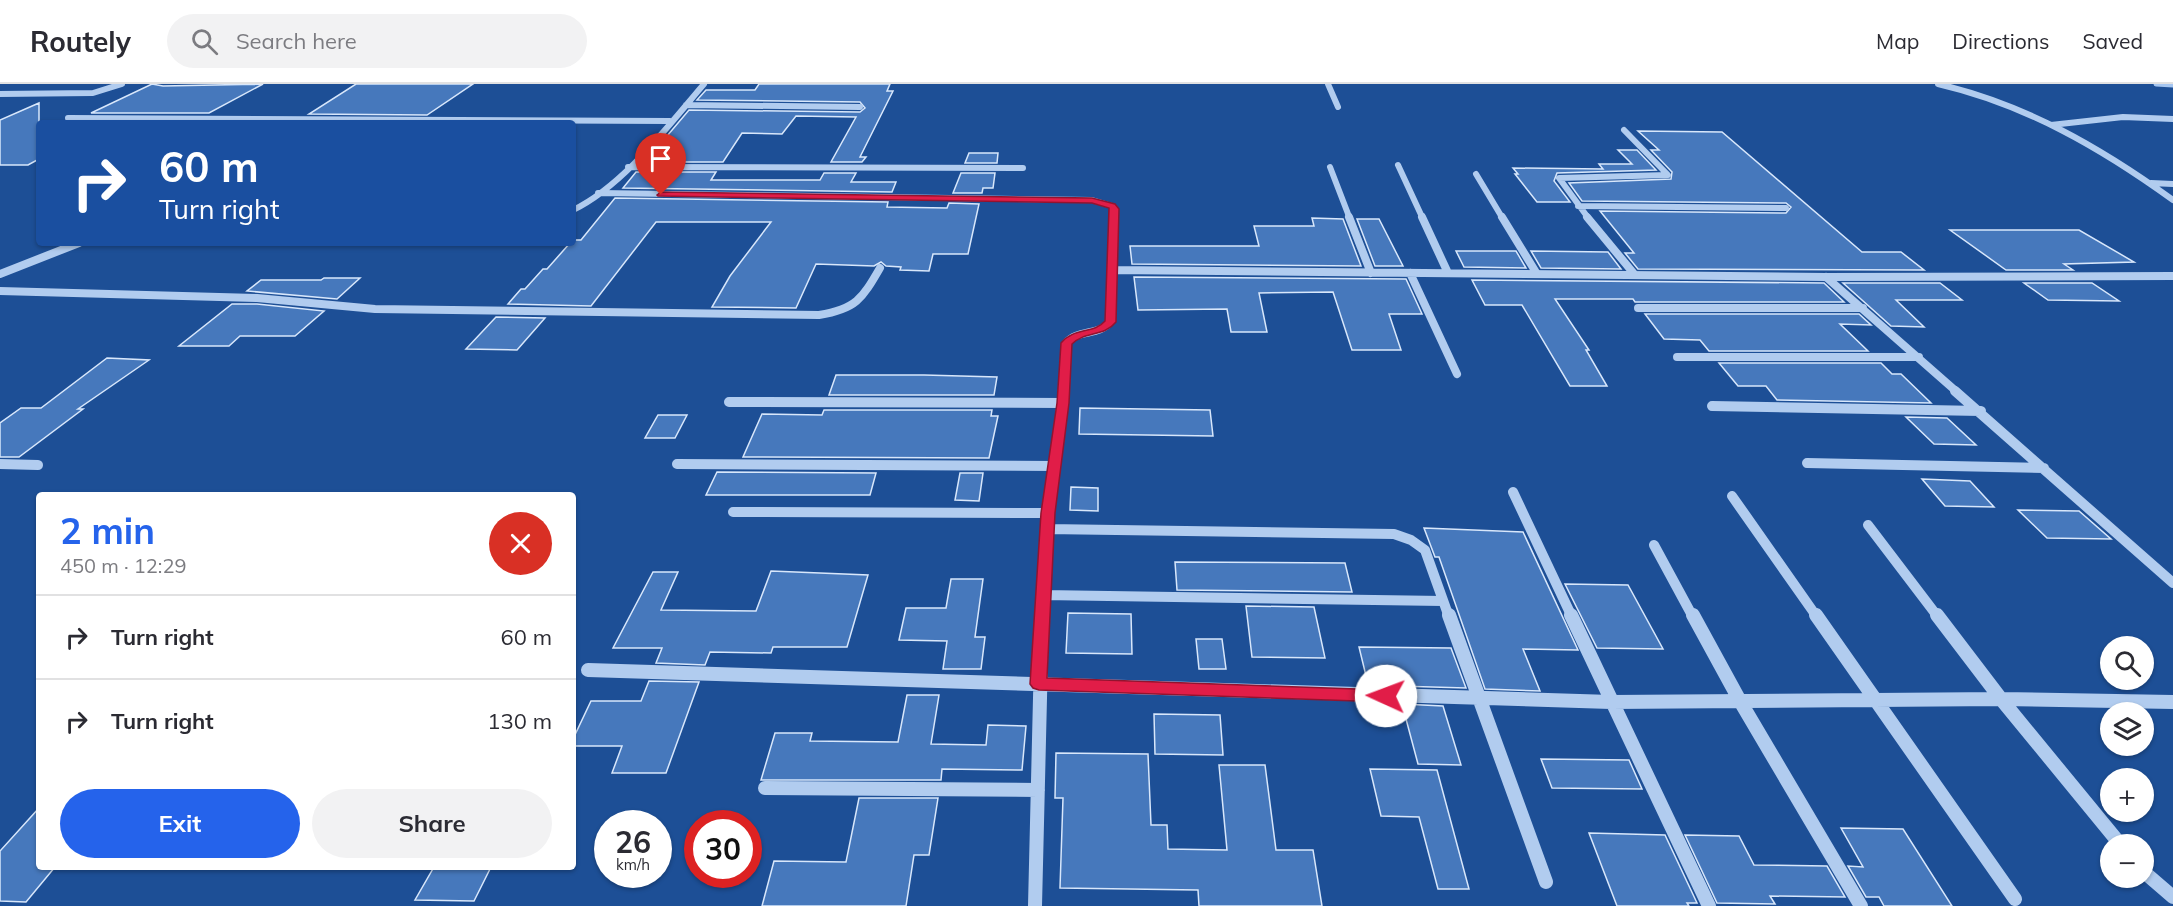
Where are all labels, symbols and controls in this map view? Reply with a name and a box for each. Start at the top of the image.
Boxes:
search box [167,14,587,68]
text: Routely [30,24,131,59]
icon: search [188,25,221,58]
text: Search here [236,27,357,55]
text: Map [1876,28,1919,54]
text: Directions [1952,28,2049,54]
text: Saved [2082,28,2143,54]
pin [635,133,686,195]
text: 60 m [159,140,259,193]
icon: arrive [644,142,677,175]
icon: right [60,144,138,222]
text: Turn right [159,192,279,226]
text: 2 min [60,508,155,553]
button: close [489,512,552,575]
text: 450 m · 12:29 [60,553,186,578]
icon: right [60,621,93,654]
text: Turn right [111,623,214,651]
text: 60 m [501,623,552,651]
map controls [2100,636,2154,888]
button: search [2100,636,2154,690]
position arrow [1354,664,1418,728]
button: layers [2100,702,2154,756]
icon: right [60,705,93,738]
text: Turn right [111,707,214,735]
text: 130 m [487,707,552,735]
button: + [2100,768,2154,822]
button: Exit [60,789,300,858]
button: Share [312,789,552,858]
speed limit sign: 30 [684,810,762,888]
text: 26 [615,823,651,861]
button: − [2100,834,2154,888]
text: km/h [616,855,650,874]

